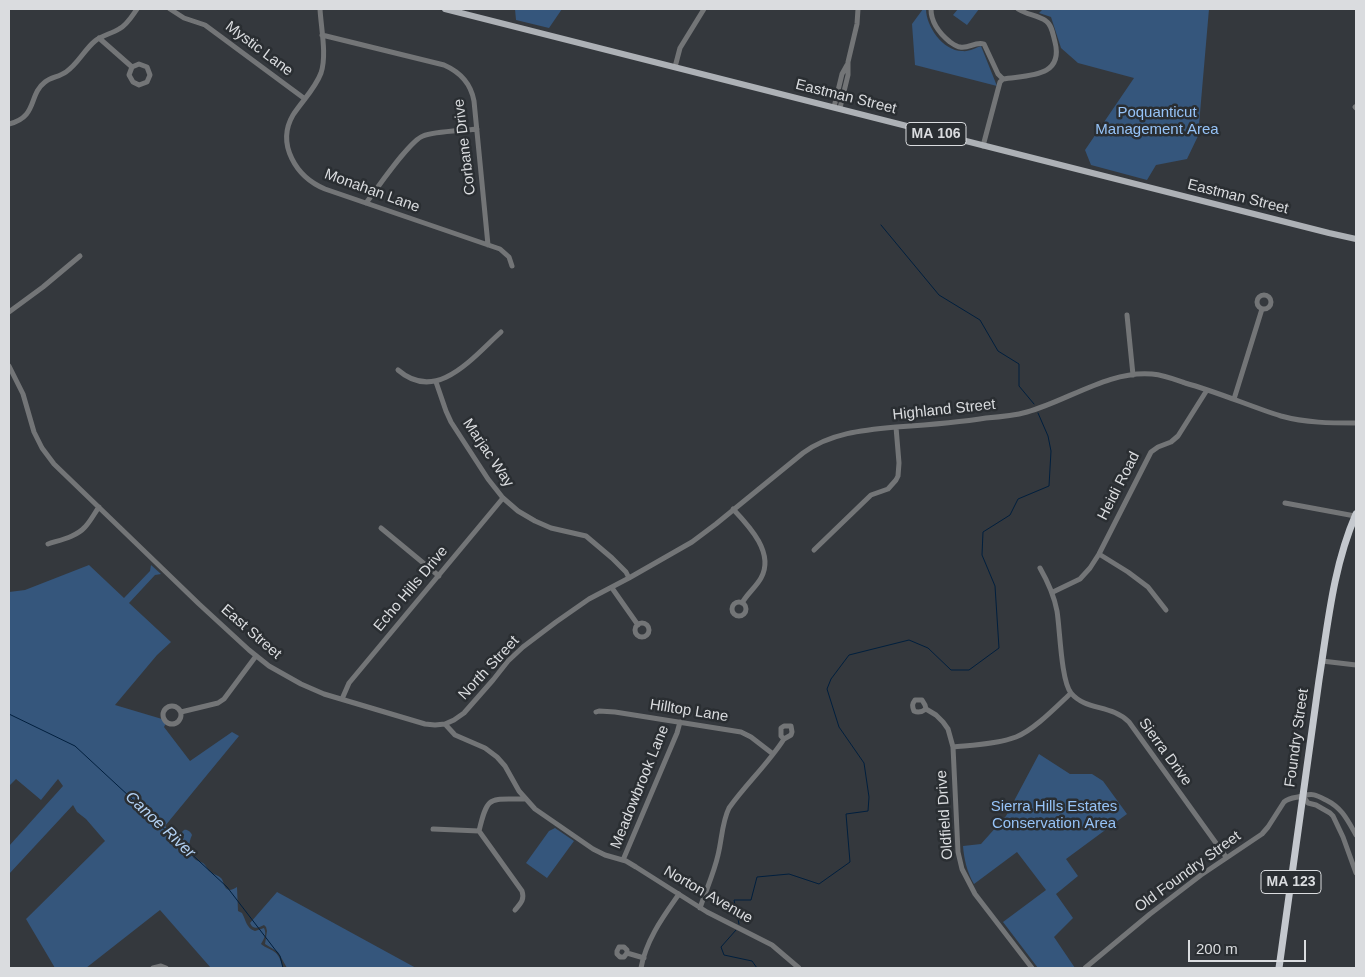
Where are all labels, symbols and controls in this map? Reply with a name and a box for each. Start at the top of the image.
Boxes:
street label: Mystic Lane [222,18,296,80]
street label: Eastman Street [794,76,898,118]
street label: Corbane Drive [450,98,480,196]
park label: Poquanticut Management Area [1095,104,1219,139]
road number: MA 106 [906,122,966,146]
street label: Monahan Lane [322,165,422,217]
street label: Eastman Street [1186,176,1290,218]
street label: Highland Street [892,396,996,424]
street label: Marjac Way [459,415,517,491]
street label: Heidi Road [1094,449,1144,523]
street label: Echo Hills Drive [370,543,452,635]
street label: East Street [217,601,285,663]
street label: North Street [455,632,523,704]
street label: Foundry Street [1281,688,1313,788]
street label: Hilltop Lane [648,696,730,726]
street label: Sierra Drive [1134,715,1196,789]
street label: Meadowbrook Lane [607,723,673,851]
street label: Oldfield Drive [933,769,957,861]
water label: Canoe River [121,788,199,862]
park label: Sierra Hills Estates Conservation Area [991,798,1117,833]
street label: Old Foundry Street [1131,827,1245,917]
street label: Norton Avenue [660,862,756,928]
road number: MA 123 [1261,870,1321,894]
scale bar [1190,930,1308,962]
text: 200 m [1196,940,1238,957]

